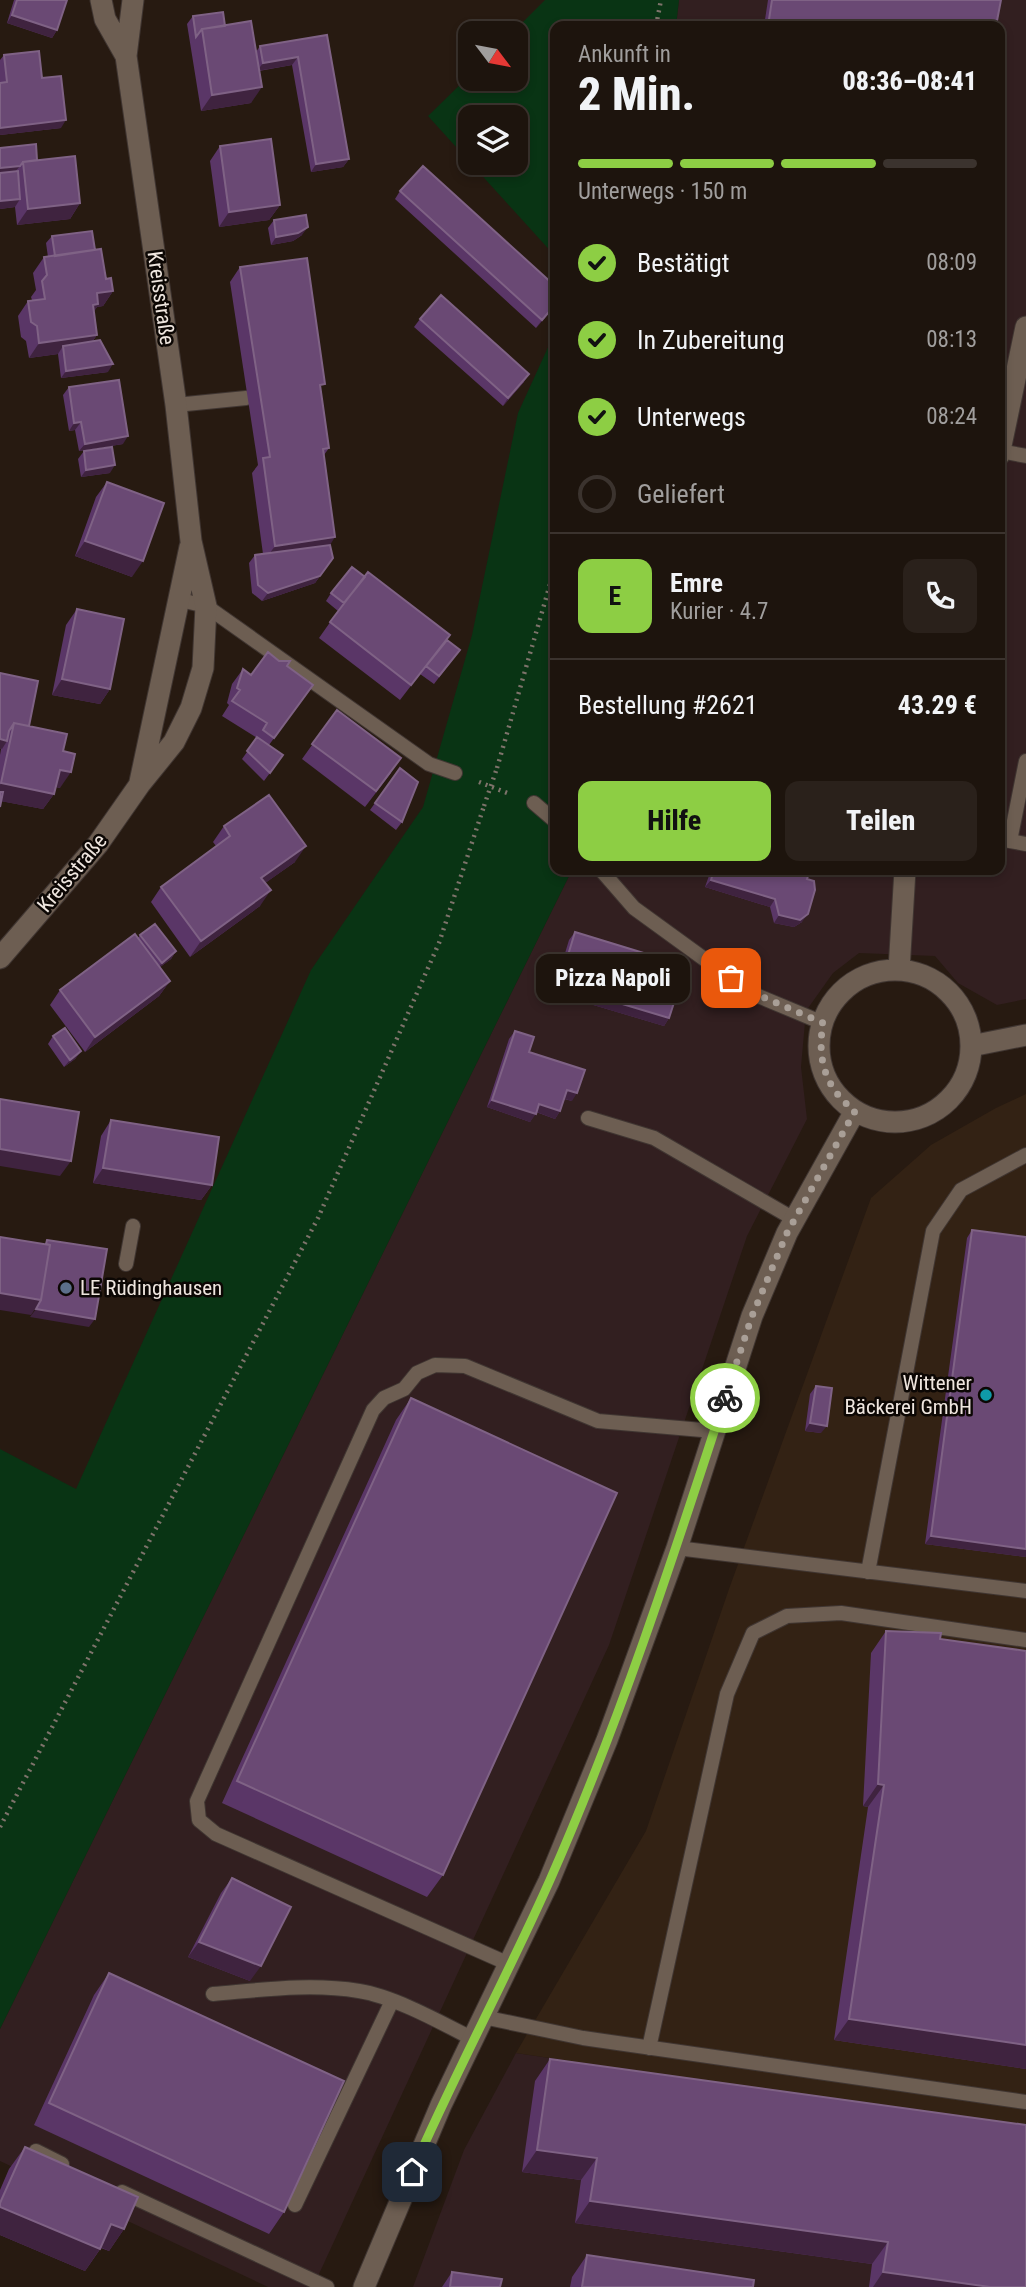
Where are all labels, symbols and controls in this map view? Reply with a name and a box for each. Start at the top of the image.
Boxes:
north arrow [458,21,528,91]
map controls [458,21,528,175]
text: Ankunft in [578,41,671,68]
text: 08:36–08:41 [843,66,977,96]
text: 2 Min. [578,67,695,121]
button: layers [458,105,528,175]
text: Unterwegs · 150 m [578,178,747,205]
icon: check [578,244,616,282]
text: Bestätigt [637,248,730,278]
text: 08:09 [926,249,977,276]
street label: Kreisstraße [143,250,179,347]
icon: check [578,321,616,359]
text: In Zubereitung [637,325,785,355]
text: 08:13 [926,326,977,353]
icon: check [578,398,616,436]
text: Unterwegs [637,402,746,432]
text: 08:24 [926,403,977,430]
text: Geliefert [637,479,725,509]
button: phone [903,559,977,633]
text: Emre [670,568,723,598]
text: E [609,581,621,611]
text: Kurier · 4.7 [670,598,768,625]
text: Bestellung #2621 [578,690,758,720]
text: 43.29 € [898,690,977,720]
button: Hilfe [578,781,771,861]
button: Teilen [785,781,977,861]
street label: Kreisstraße [32,829,112,917]
pin [701,948,761,1008]
callout: Pizza Napoli [535,954,689,1002]
icon: bag [712,959,750,997]
text: Pizza Napoli [555,965,671,992]
place label: LE Rüdinghausen [80,1276,222,1300]
marker: LE Rüdinghausen [58,1280,74,1296]
courier [690,1363,760,1433]
place label: Wittener Bäckerei GmbH [844,1371,972,1419]
icon: bike [706,1379,744,1417]
marker: Wittener Bäckerei GmbH [978,1387,994,1403]
pin [382,2142,442,2202]
icon: home [393,2153,431,2191]

